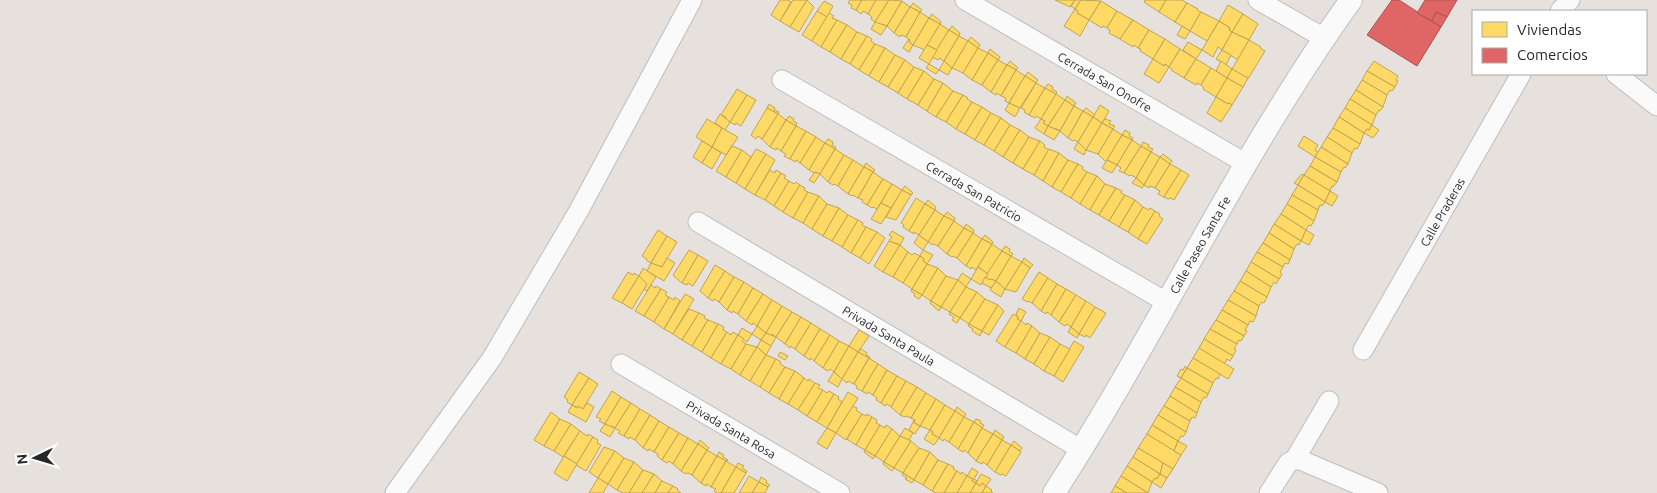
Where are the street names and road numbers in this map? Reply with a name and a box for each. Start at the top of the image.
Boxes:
street label: Cerrada San Onofre [1056,49,1154,114]
street label: Cerrada San Patricio [924,158,1024,224]
street label: Calle Praderas [1417,175,1467,249]
street label: Calle Paseo Santa Fe [1167,193,1232,296]
street label: Privada Santa Paula [840,303,937,368]
street label: Privada Santa Rosa [684,398,778,460]

